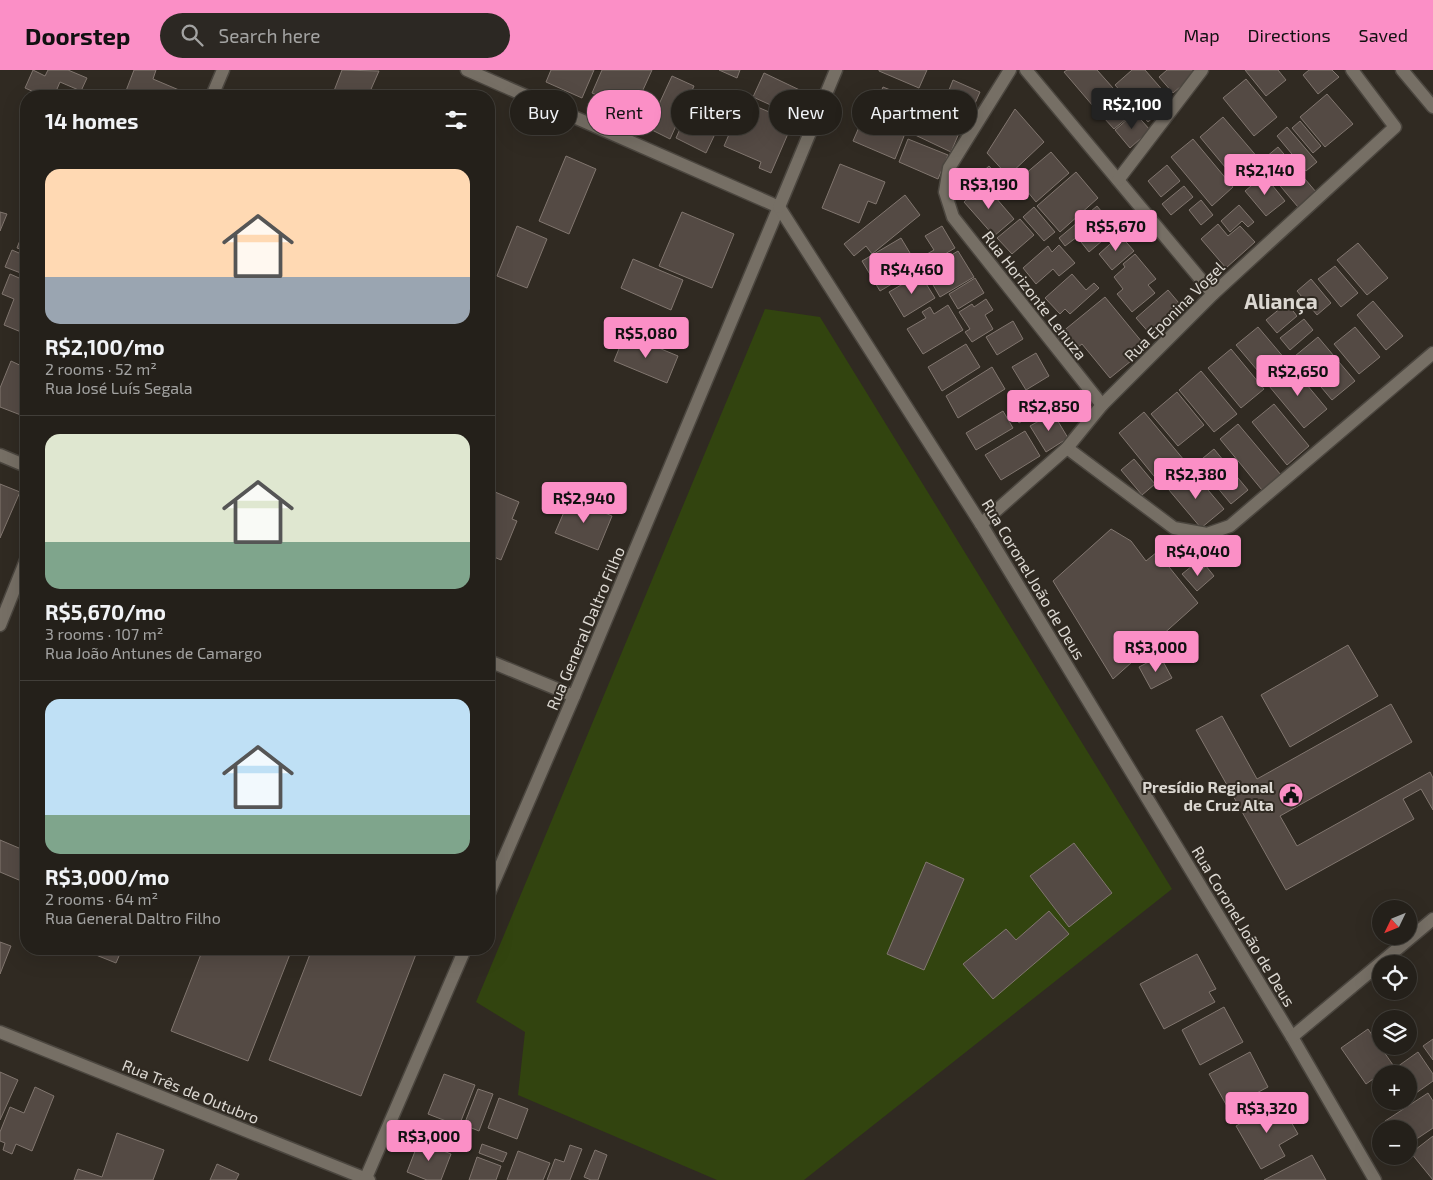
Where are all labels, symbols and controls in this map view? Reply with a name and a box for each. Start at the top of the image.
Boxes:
search box [160,13,510,58]
text: Doorstep [25,21,130,50]
icon: search [178,21,206,49]
text: Search here [218,24,321,47]
text: Map [1183,24,1220,46]
text: Directions [1248,24,1331,46]
text: Saved [1359,24,1408,46]
pin: R$2,100 [1086,88,1178,130]
chip: Buy [510,90,577,135]
chip: Rent [587,90,661,135]
chip: Filters [671,90,759,135]
chip: New [769,90,842,135]
chip: Apartment [852,90,977,135]
text: R$2,100 [1102,94,1162,113]
icon: filters [442,106,470,134]
text: 14 homes [45,108,139,133]
pin: R$2,140 [1219,154,1311,196]
text: R$2,140 [1235,160,1295,179]
pin: R$3,190 [943,168,1035,210]
text: R$3,190 [960,174,1018,193]
icon: home [213,201,303,291]
pin: R$5,670 [1070,210,1162,252]
text: R$5,670 [1086,216,1146,235]
street label: Rua Horizonte Lenuza [979,227,1091,363]
pin: R$4,460 [866,252,958,295]
street label: Rua Eponina Vogel [1120,257,1228,365]
text: R$4,460 [880,259,944,278]
district label: Aliança [1244,288,1318,315]
pin: R$5,080 [600,316,692,359]
text: R$5,080 [615,323,677,342]
text: R$2,100/mo [45,334,165,359]
pin: R$2,650 [1252,354,1344,397]
text: 2 rooms · 52 m² [45,359,157,378]
text: R$2,650 [1267,361,1329,380]
text: Rua José Luís Segala [45,378,193,397]
pin: R$2,850 [1003,390,1095,432]
text: R$2,850 [1018,396,1080,415]
pin: R$2,380 [1150,458,1242,500]
text: R$2,380 [1165,464,1227,483]
icon: home [213,467,303,557]
pin: R$2,940 [538,482,630,524]
text: R$2,940 [553,488,615,507]
street label: Rua Coronel João de Deus [978,495,1090,663]
pin: R$4,040 [1152,534,1244,577]
text: R$4,040 [1166,541,1230,560]
street label: Rua General Daltro Filho [542,543,628,713]
text: R$5,670/mo [45,599,166,624]
text: 3 rooms · 107 m² [45,624,163,643]
pin: R$3,000 [1110,630,1202,673]
text: R$3,000 [1125,637,1187,656]
text: Rua João Antunes de Camargo [45,643,262,662]
icon: home [213,732,303,822]
place label: Presídio Regional de Cruz Alta [1142,777,1275,814]
public building icon: Presídio Regional de Cruz Alta [1278,782,1304,808]
street label: Rua Coronel João de Deus [1188,842,1300,1010]
text: R$3,000/mo [45,864,169,889]
text: 2 rooms · 64 m² [45,889,158,908]
north arrow [1372,900,1418,945]
map controls [1372,900,1417,1165]
text: Rua General Daltro Filho [45,908,221,927]
button: locate [1372,955,1417,1000]
button: layers [1372,1010,1417,1055]
street label: Rua Três de Outubro [120,1055,262,1127]
button: + [1372,1065,1417,1110]
pin: R$3,320 [1221,1092,1313,1134]
text: R$3,320 [1236,1098,1298,1117]
pin: R$3,000 [383,1120,475,1162]
button: − [1372,1120,1417,1165]
text: R$3,000 [398,1126,460,1145]

